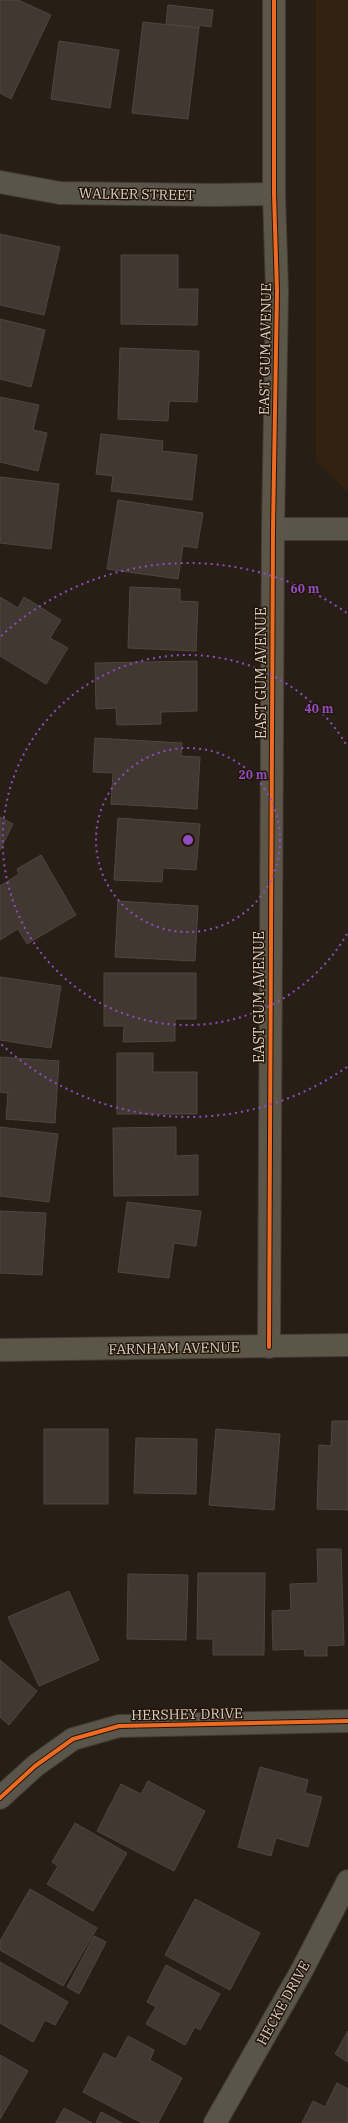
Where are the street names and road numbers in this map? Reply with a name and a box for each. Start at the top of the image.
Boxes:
street label: WALKER STREET [79,184,195,204]
street label: EAST GUM AVENUE [255,283,275,415]
street label: EAST GUM AVENUE [252,607,270,739]
street label: EAST GUM AVENUE [250,931,268,1063]
street label: FARNHAM AVENUE [108,1338,240,1358]
street label: HERSHEY DRIVE [131,1704,243,1724]
street label: HECKE DRIVE [252,1958,314,2048]

